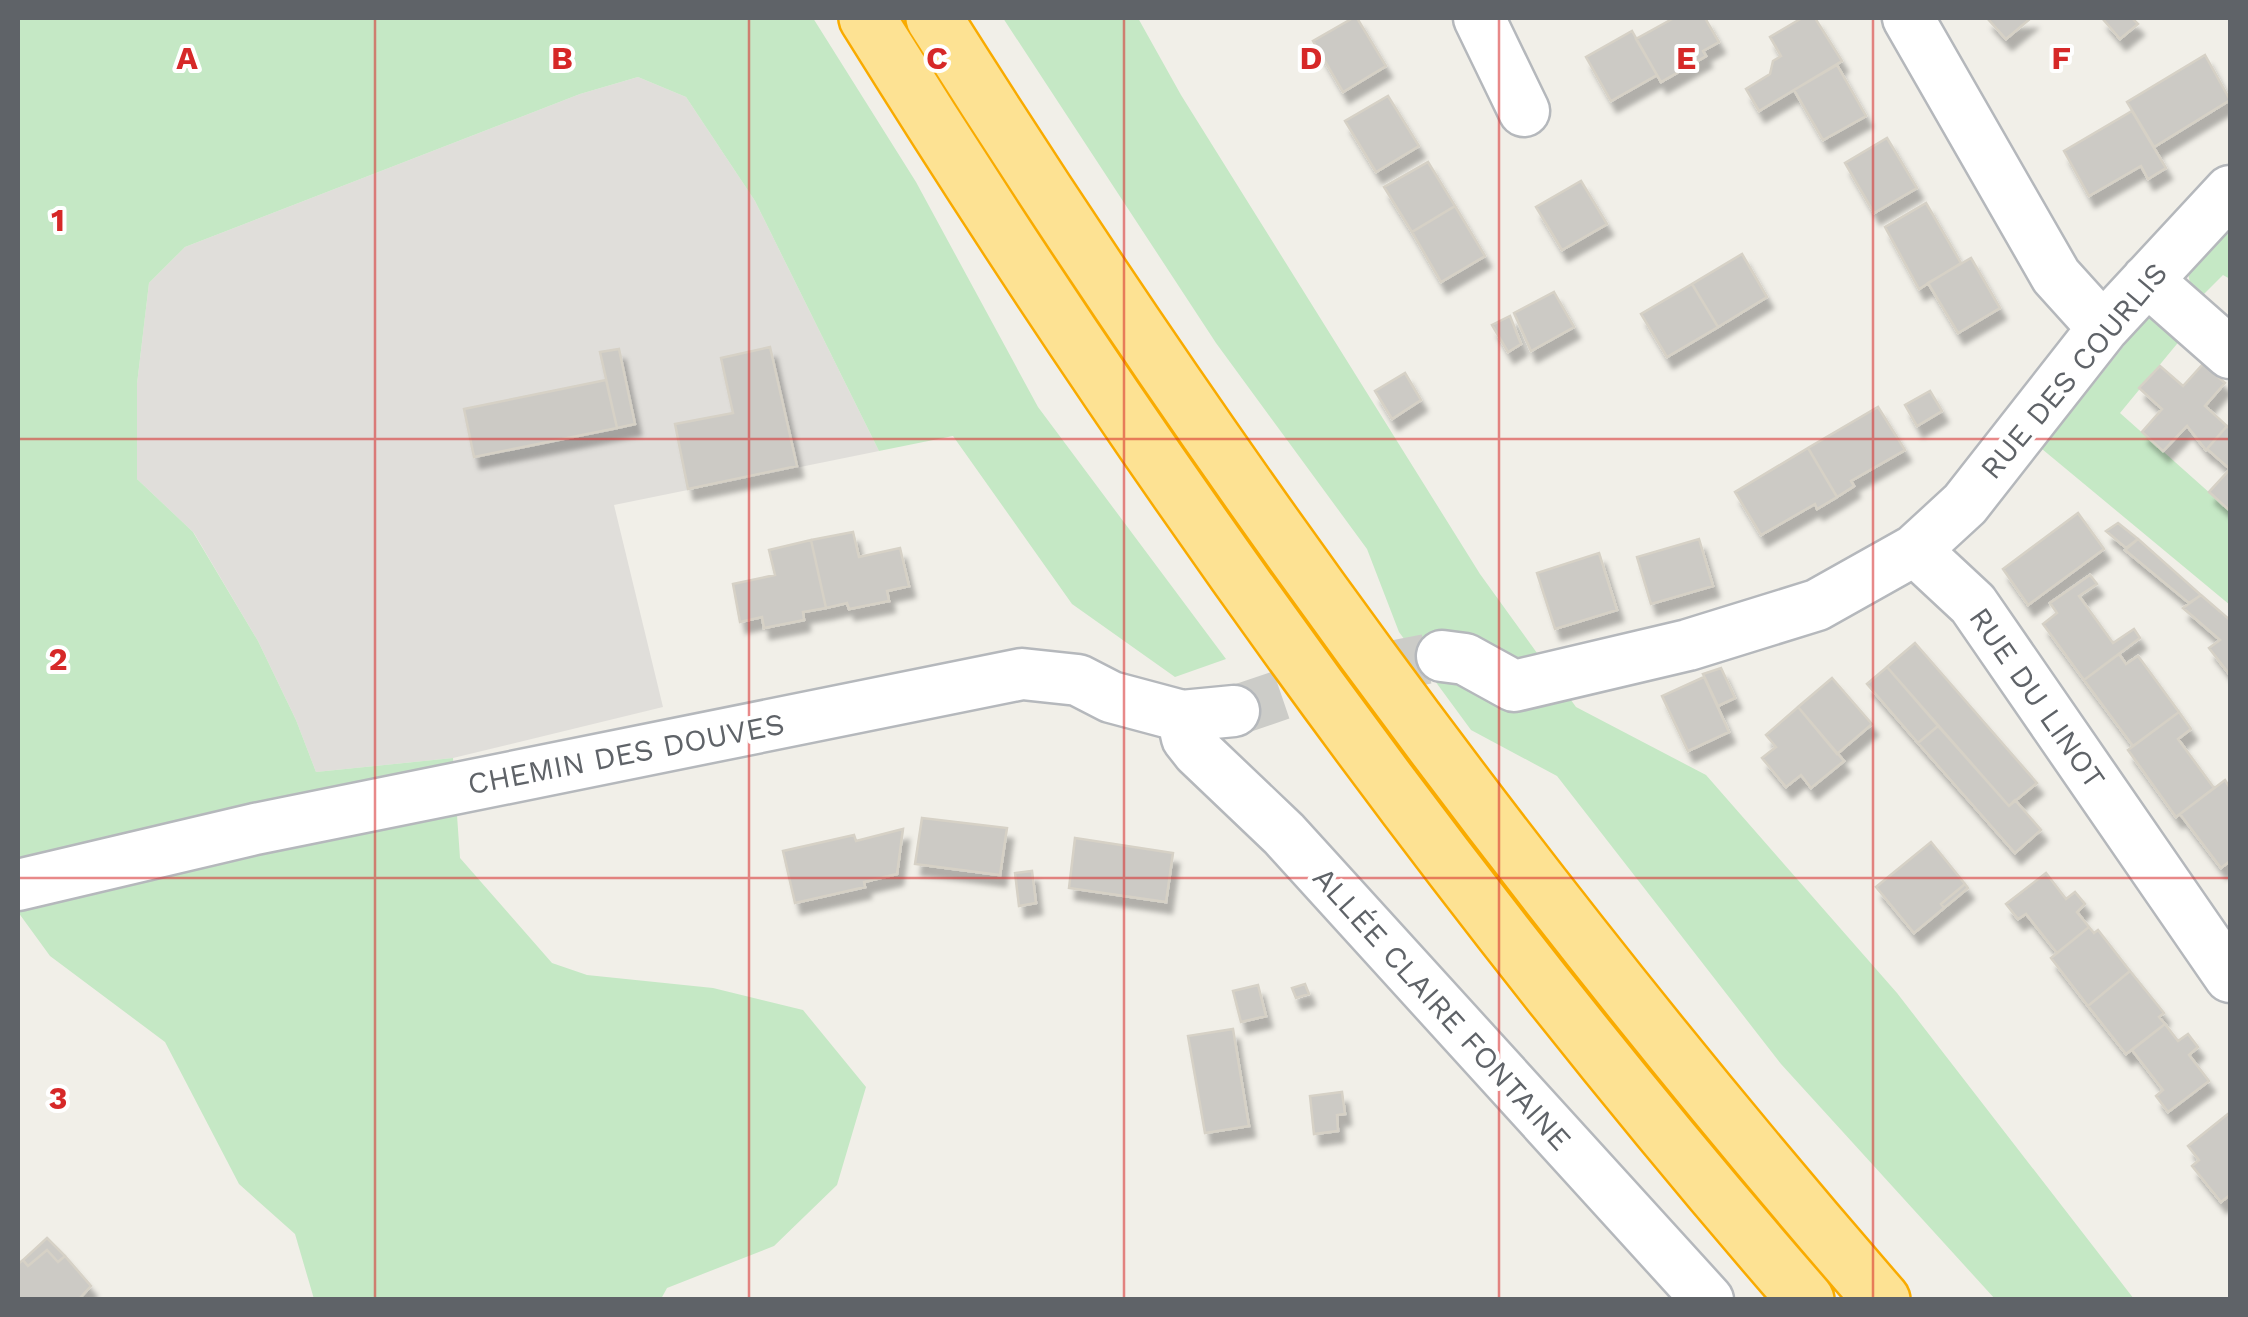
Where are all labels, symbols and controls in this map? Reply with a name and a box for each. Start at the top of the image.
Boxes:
text: A [176,39,198,77]
text: B [551,39,573,77]
text: C [926,39,948,77]
text: D [1300,39,1322,77]
text: E [1676,39,1696,77]
text: F [2051,39,2071,77]
text: 1 [51,201,65,239]
street label: RUE DES COURLIS [1973,256,2174,486]
street label: RUE DU LINOT [1962,601,2113,795]
text: 2 [48,640,68,678]
street label: CHEMIN DES DOUVES [465,706,787,801]
street label: ALLÉE CLAIRE FONTAINE [1306,860,1579,1157]
text: 3 [49,1079,67,1117]

